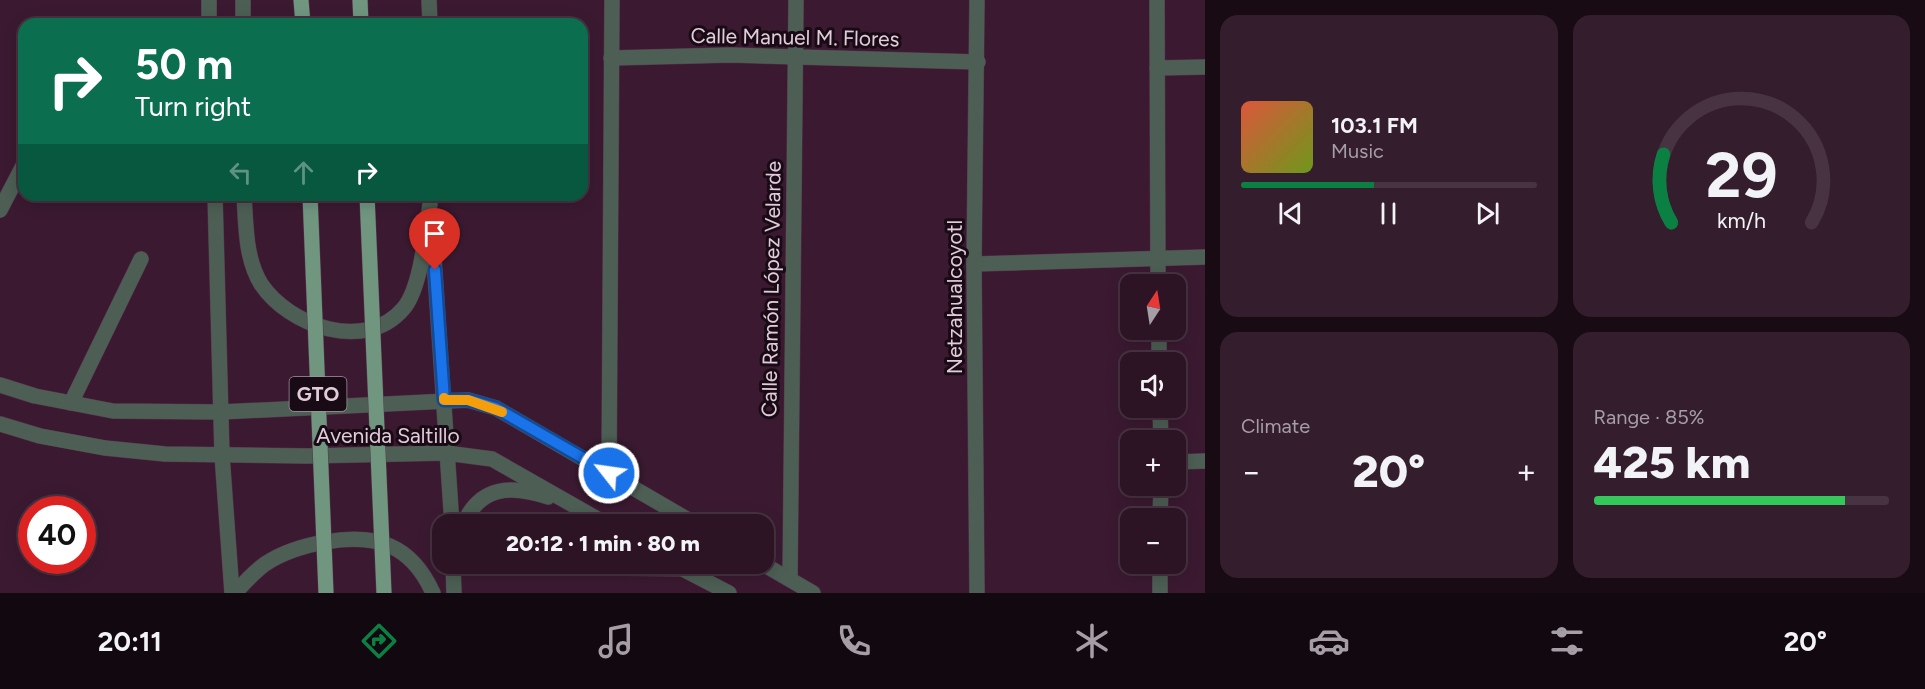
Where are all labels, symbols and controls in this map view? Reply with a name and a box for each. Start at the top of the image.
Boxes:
street label: Calle Manuel M. Flores [690,23,900,51]
text: 50 m [135,39,233,90]
icon: right [36,42,114,120]
text: Turn right [135,90,251,123]
text: 103.1 FM [1331,112,1418,139]
text: 29 [1705,138,1777,213]
text: Music [1331,139,1384,163]
icon: left [224,156,257,189]
icon: ahead [287,156,320,189]
icon: right [350,156,383,189]
street label: Calle Ramón López Velarde [756,161,786,417]
icon: previous [1274,197,1307,230]
icon: pause [1372,197,1405,230]
icon: next [1471,197,1504,230]
pin [409,208,460,270]
text: km/h [1717,208,1766,233]
icon: arrive [418,217,451,250]
street label: Netzahualcoyotl [942,220,967,374]
north arrow [1120,274,1186,340]
map controls [1120,274,1186,574]
button: sound [1120,352,1186,418]
road number: GTO [290,377,346,411]
text: Range · 85% [1594,405,1705,429]
text: Climate [1241,414,1310,438]
street label: Avenida Saltillo [316,423,460,448]
button: + [1120,430,1186,496]
text: 425 km [1594,435,1750,489]
position arrow [577,441,641,505]
text: 20° [1352,444,1425,498]
text: − [1241,452,1262,491]
text: + [1516,452,1536,491]
speed limit sign: 40 [18,496,96,574]
button: − [1120,508,1186,574]
text: 20:12 · 1 min · 80 m [506,530,700,557]
icon: directions [358,620,400,662]
icon: music [595,620,637,662]
icon: phone [833,620,875,662]
icon: climate [1071,620,1113,662]
icon: car [1308,620,1350,662]
icon: filters [1546,620,1588,662]
text: 20:11 [98,625,162,658]
text: 20° [1784,625,1827,658]

